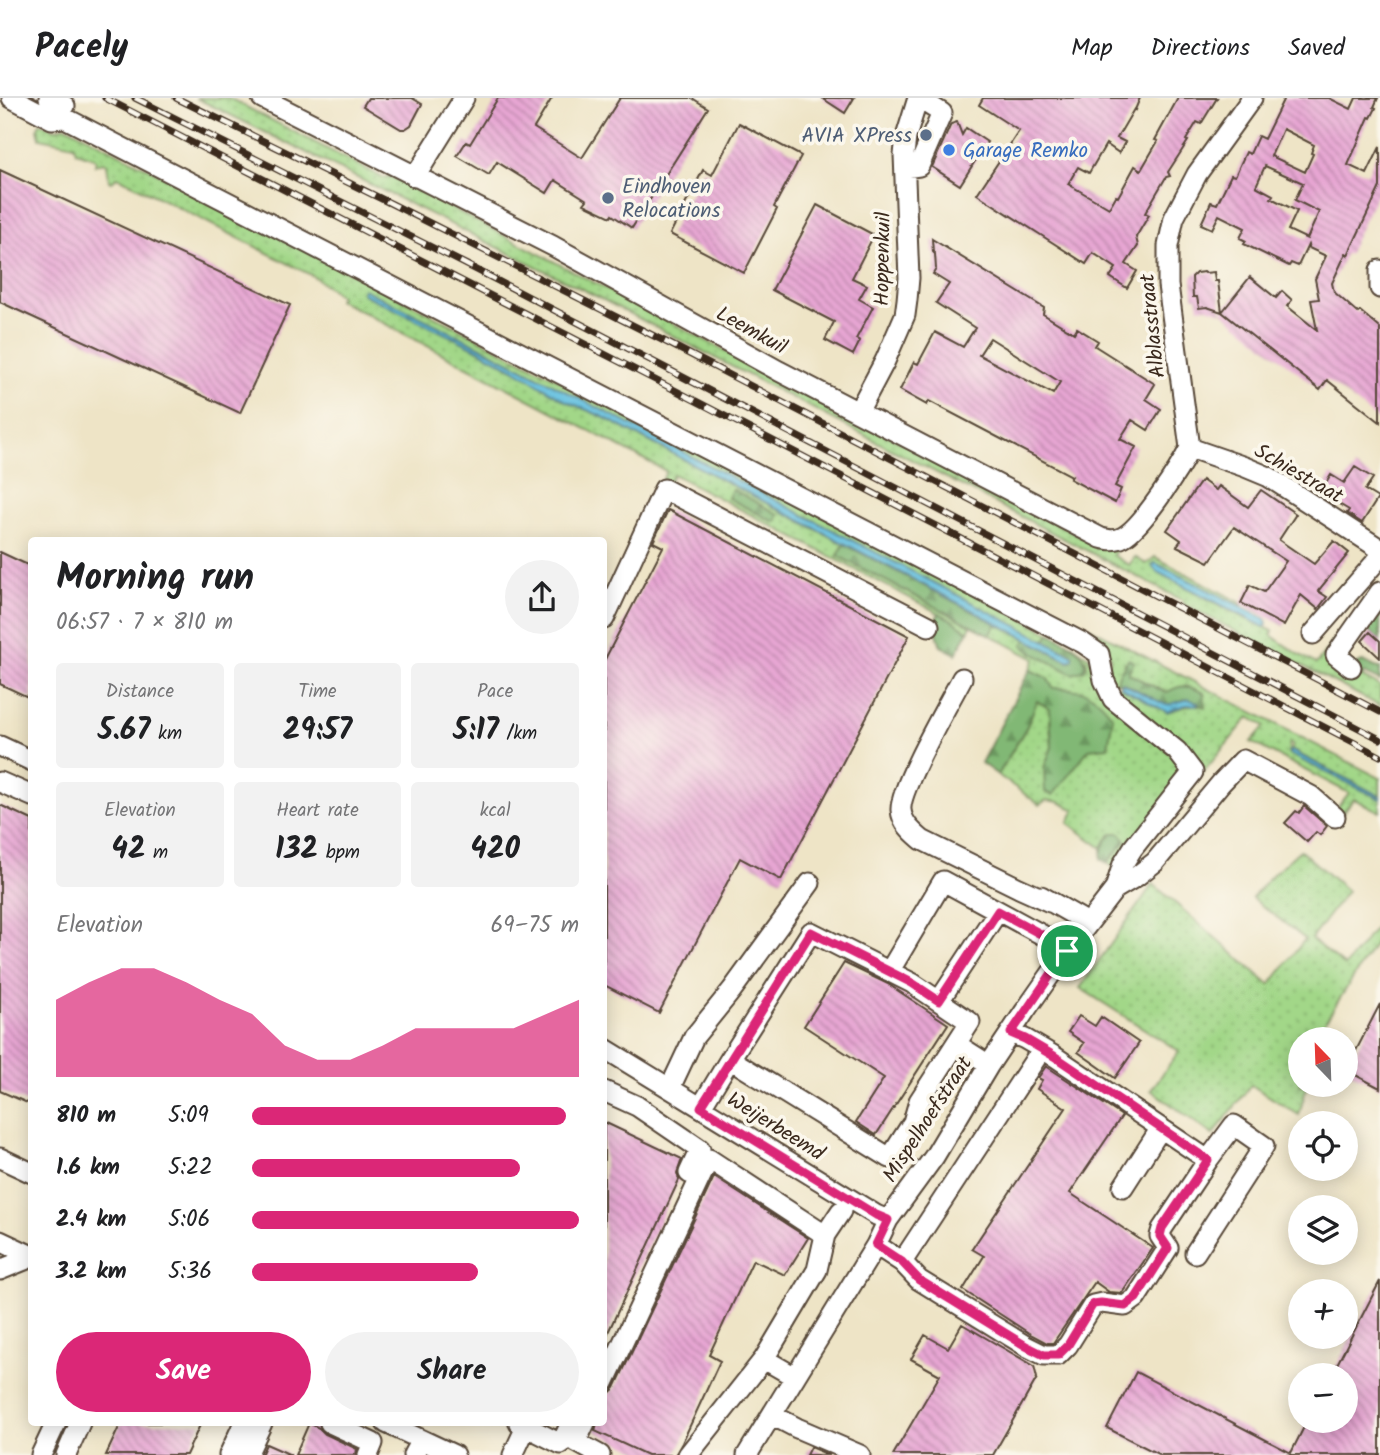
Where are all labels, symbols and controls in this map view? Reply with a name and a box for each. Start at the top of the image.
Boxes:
text: Pacely [35,22,128,75]
text: Map [1071,29,1113,68]
text: Directions [1151,29,1250,68]
text: Saved [1288,29,1345,68]
place label: AVIA XPress [802,120,912,153]
marker: AVIA XPress [918,127,934,143]
place label: Garage Remko [963,135,1088,168]
marker: Garage Remko [941,142,957,158]
place label: Eindhoven Relocations [622,171,720,228]
marker: Eindhoven Relocations [600,190,616,206]
street label: Hoppenkuil [866,212,901,307]
street label: Alblasstraat [1132,271,1175,380]
street label: Leemkuil [710,298,793,364]
street label: Schiestraat [1248,435,1350,514]
text: Morning run [56,549,254,609]
button: share [505,560,579,634]
text: 06:57 · 7 × 810 m [56,605,233,641]
text: Distance [106,677,174,707]
text: Time [298,677,337,707]
text: Pace [477,677,513,707]
text: 5.67 [98,707,150,755]
text: 29:57 [283,707,352,755]
text: 5:17 [453,707,499,755]
text: km [150,719,182,749]
text: /km [499,719,537,749]
text: Elevation [104,796,176,826]
text: Heart rate [276,796,359,826]
text: kcal [480,796,511,826]
text: 42 [112,826,145,874]
text: 132 [275,826,318,874]
text: 420 [471,826,520,874]
text: m [145,838,168,868]
text: bpm [318,838,360,868]
text: Elevation [56,908,143,944]
text: 69–75 m [490,908,579,944]
pin [1037,921,1097,981]
icon: arrive [1048,932,1086,970]
north arrow [1288,1027,1358,1097]
map controls [1288,1027,1358,1433]
street label: Mispelhoefstraat [875,1049,982,1190]
street label: Weijerbeemd [720,1084,831,1171]
text: 810 m [56,1098,116,1134]
text: 5:09 [168,1098,209,1134]
button: locate [1288,1111,1358,1181]
text: 1.6 km [56,1150,120,1186]
text: 5:22 [168,1150,213,1186]
button: layers [1288,1195,1358,1265]
text: 2.4 km [56,1202,126,1238]
text: 5:06 [168,1202,210,1238]
text: 3.2 km [56,1254,126,1290]
text: 5:36 [168,1254,212,1290]
button: + [1288,1279,1358,1349]
button: Save [56,1332,311,1412]
button: Share [325,1332,579,1412]
button: − [1288,1363,1358,1433]

